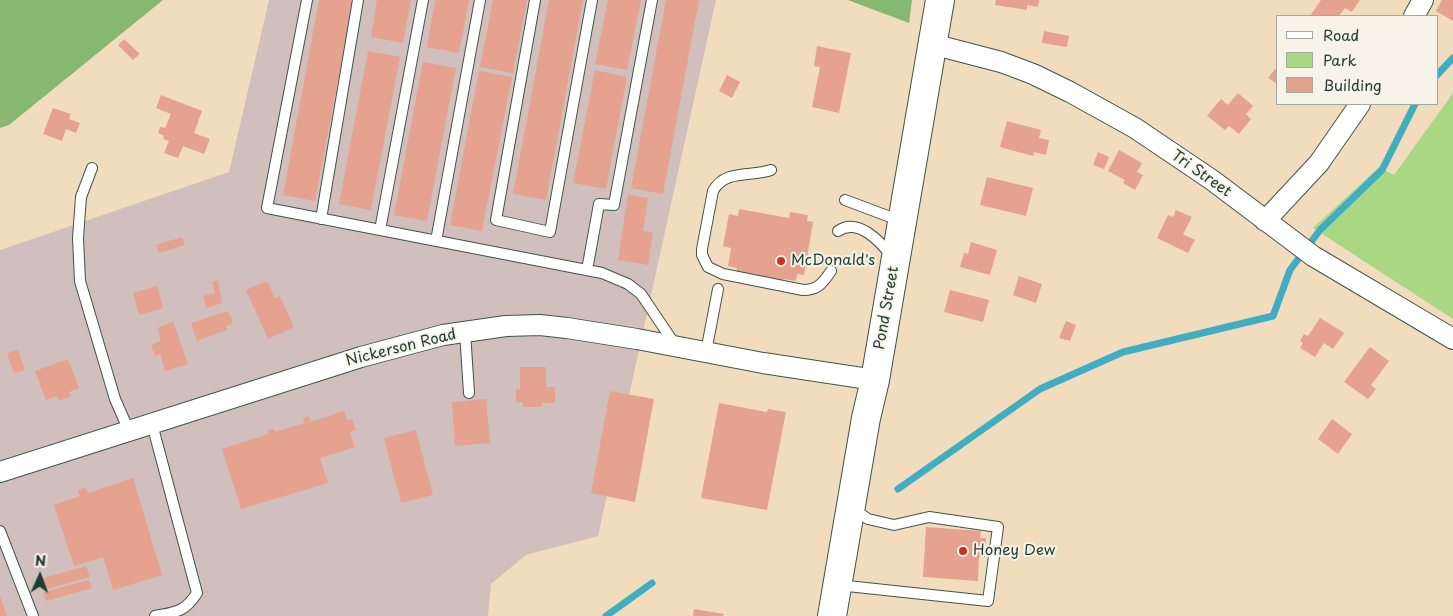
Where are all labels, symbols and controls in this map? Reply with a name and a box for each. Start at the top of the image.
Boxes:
legend [1276,15,1438,105]
text: Road [1323,23,1359,46]
text: Park [1323,48,1357,71]
text: Building [1323,73,1382,96]
street label: Tri Street [1167,147,1235,201]
place label: McDonald's [791,252,875,270]
marker: McDonald's [775,255,787,267]
street label: Pond Street [871,265,903,351]
street label: Nickerson Road [344,326,458,370]
place label: Honey Dew [973,542,1055,560]
marker: Honey Dew [957,545,969,557]
text: N [35,550,46,571]
north arrow [15,551,65,601]

